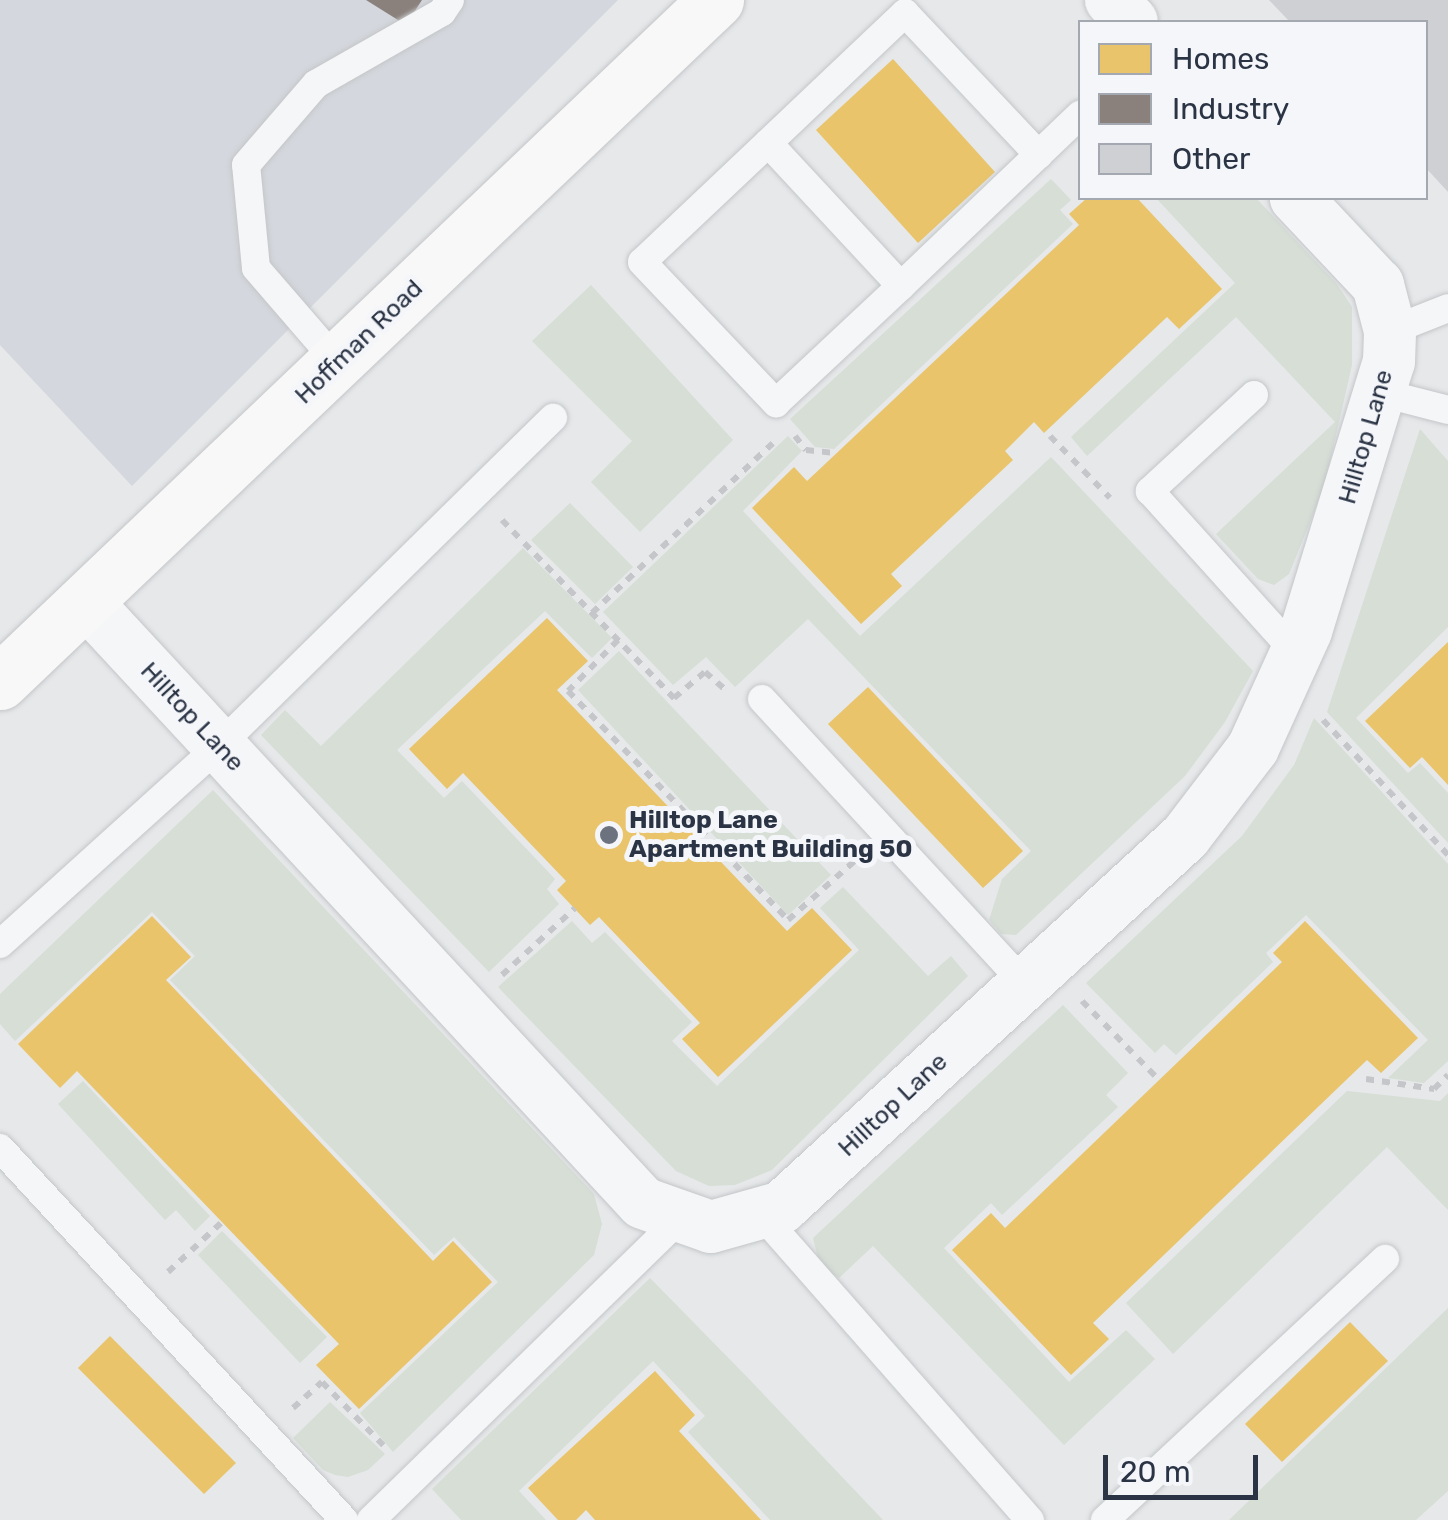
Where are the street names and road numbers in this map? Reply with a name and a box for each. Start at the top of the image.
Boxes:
street label: Hoffman Road [289,274,429,410]
street label: Hilltop Lane [1333,366,1399,508]
street label: Hilltop Lane [134,656,250,778]
street label: Hilltop Lane [832,1047,954,1163]

